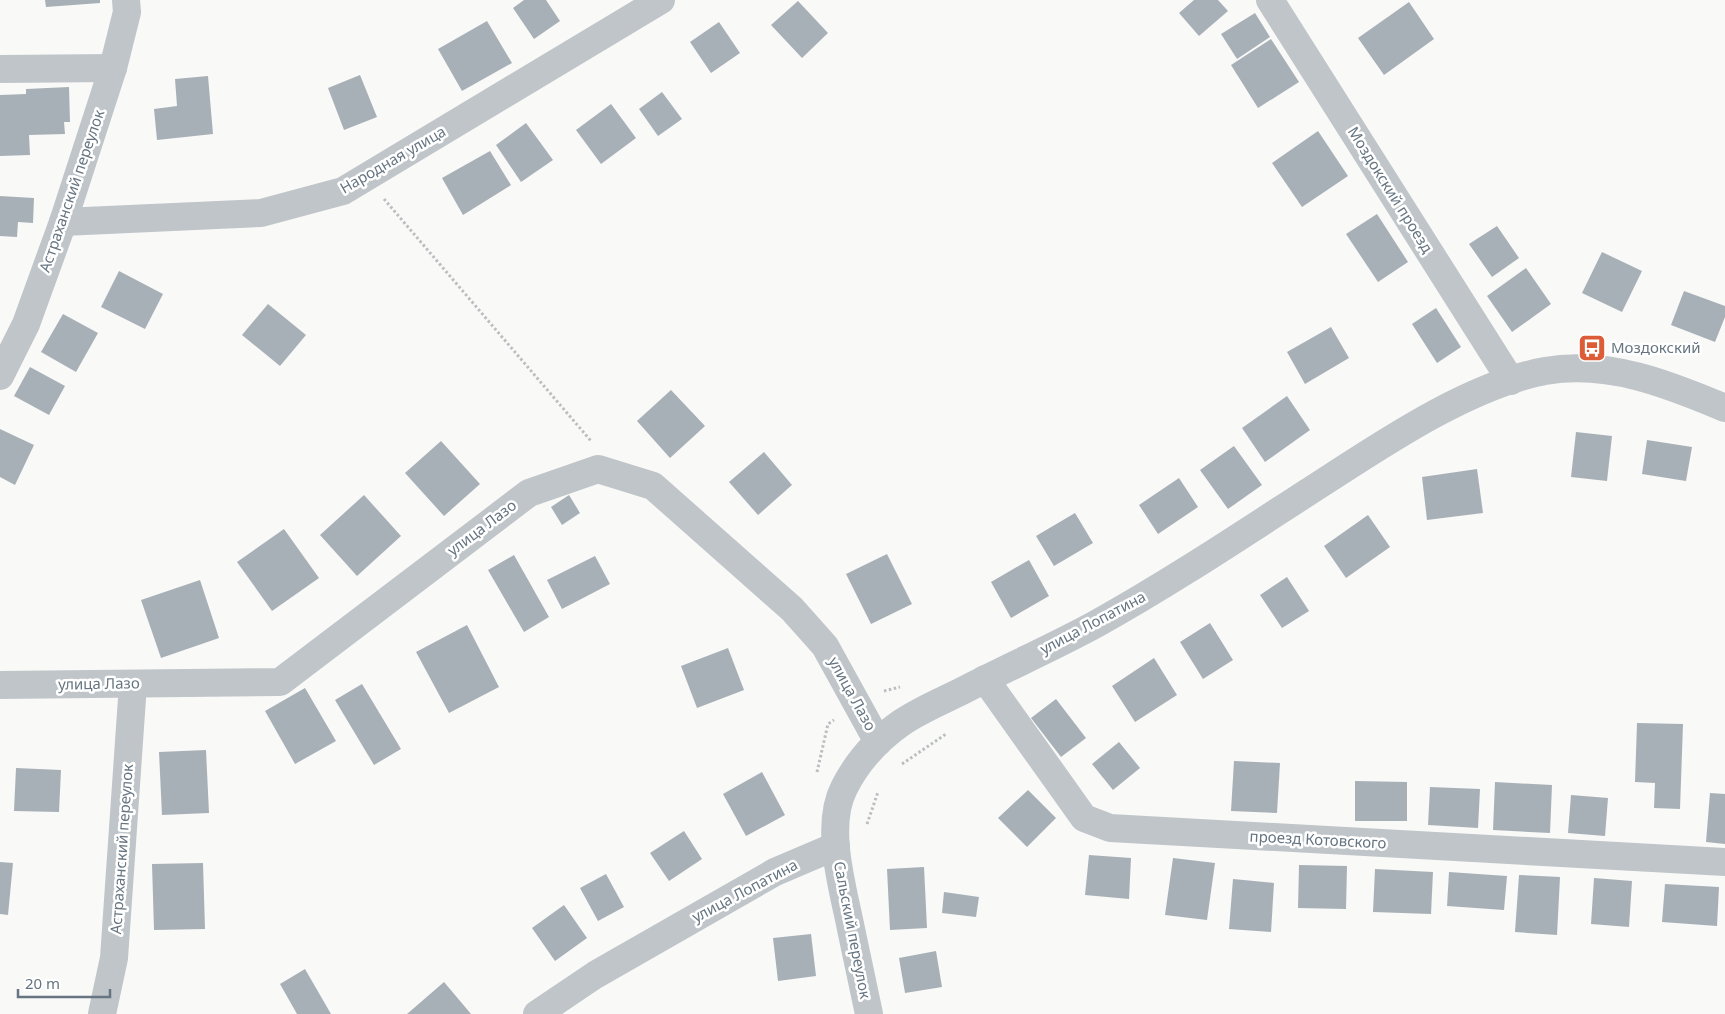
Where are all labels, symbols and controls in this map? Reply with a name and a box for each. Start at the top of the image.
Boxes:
street label: Астраханский переулок [34,107,108,275]
street label: Народная улица [336,121,449,198]
street label: Моздокский проезд [1344,123,1438,256]
bus stop icon: Моздокский [1577,333,1607,363]
place label: Моздокский [1611,337,1701,357]
street label: улица Лазо [443,495,520,560]
street label: улица Лопатина [1036,586,1149,658]
street label: улица Лазо [824,653,881,734]
street label: улица Лазо [58,672,140,694]
street label: Астраханский переулок [105,763,137,935]
street label: проезд Котовского [1249,825,1387,853]
street label: улица Лопатина [688,854,801,926]
street label: Сальский переулок [830,859,876,1000]
scale bar [18,966,110,998]
text: 20 m [25,973,60,993]

